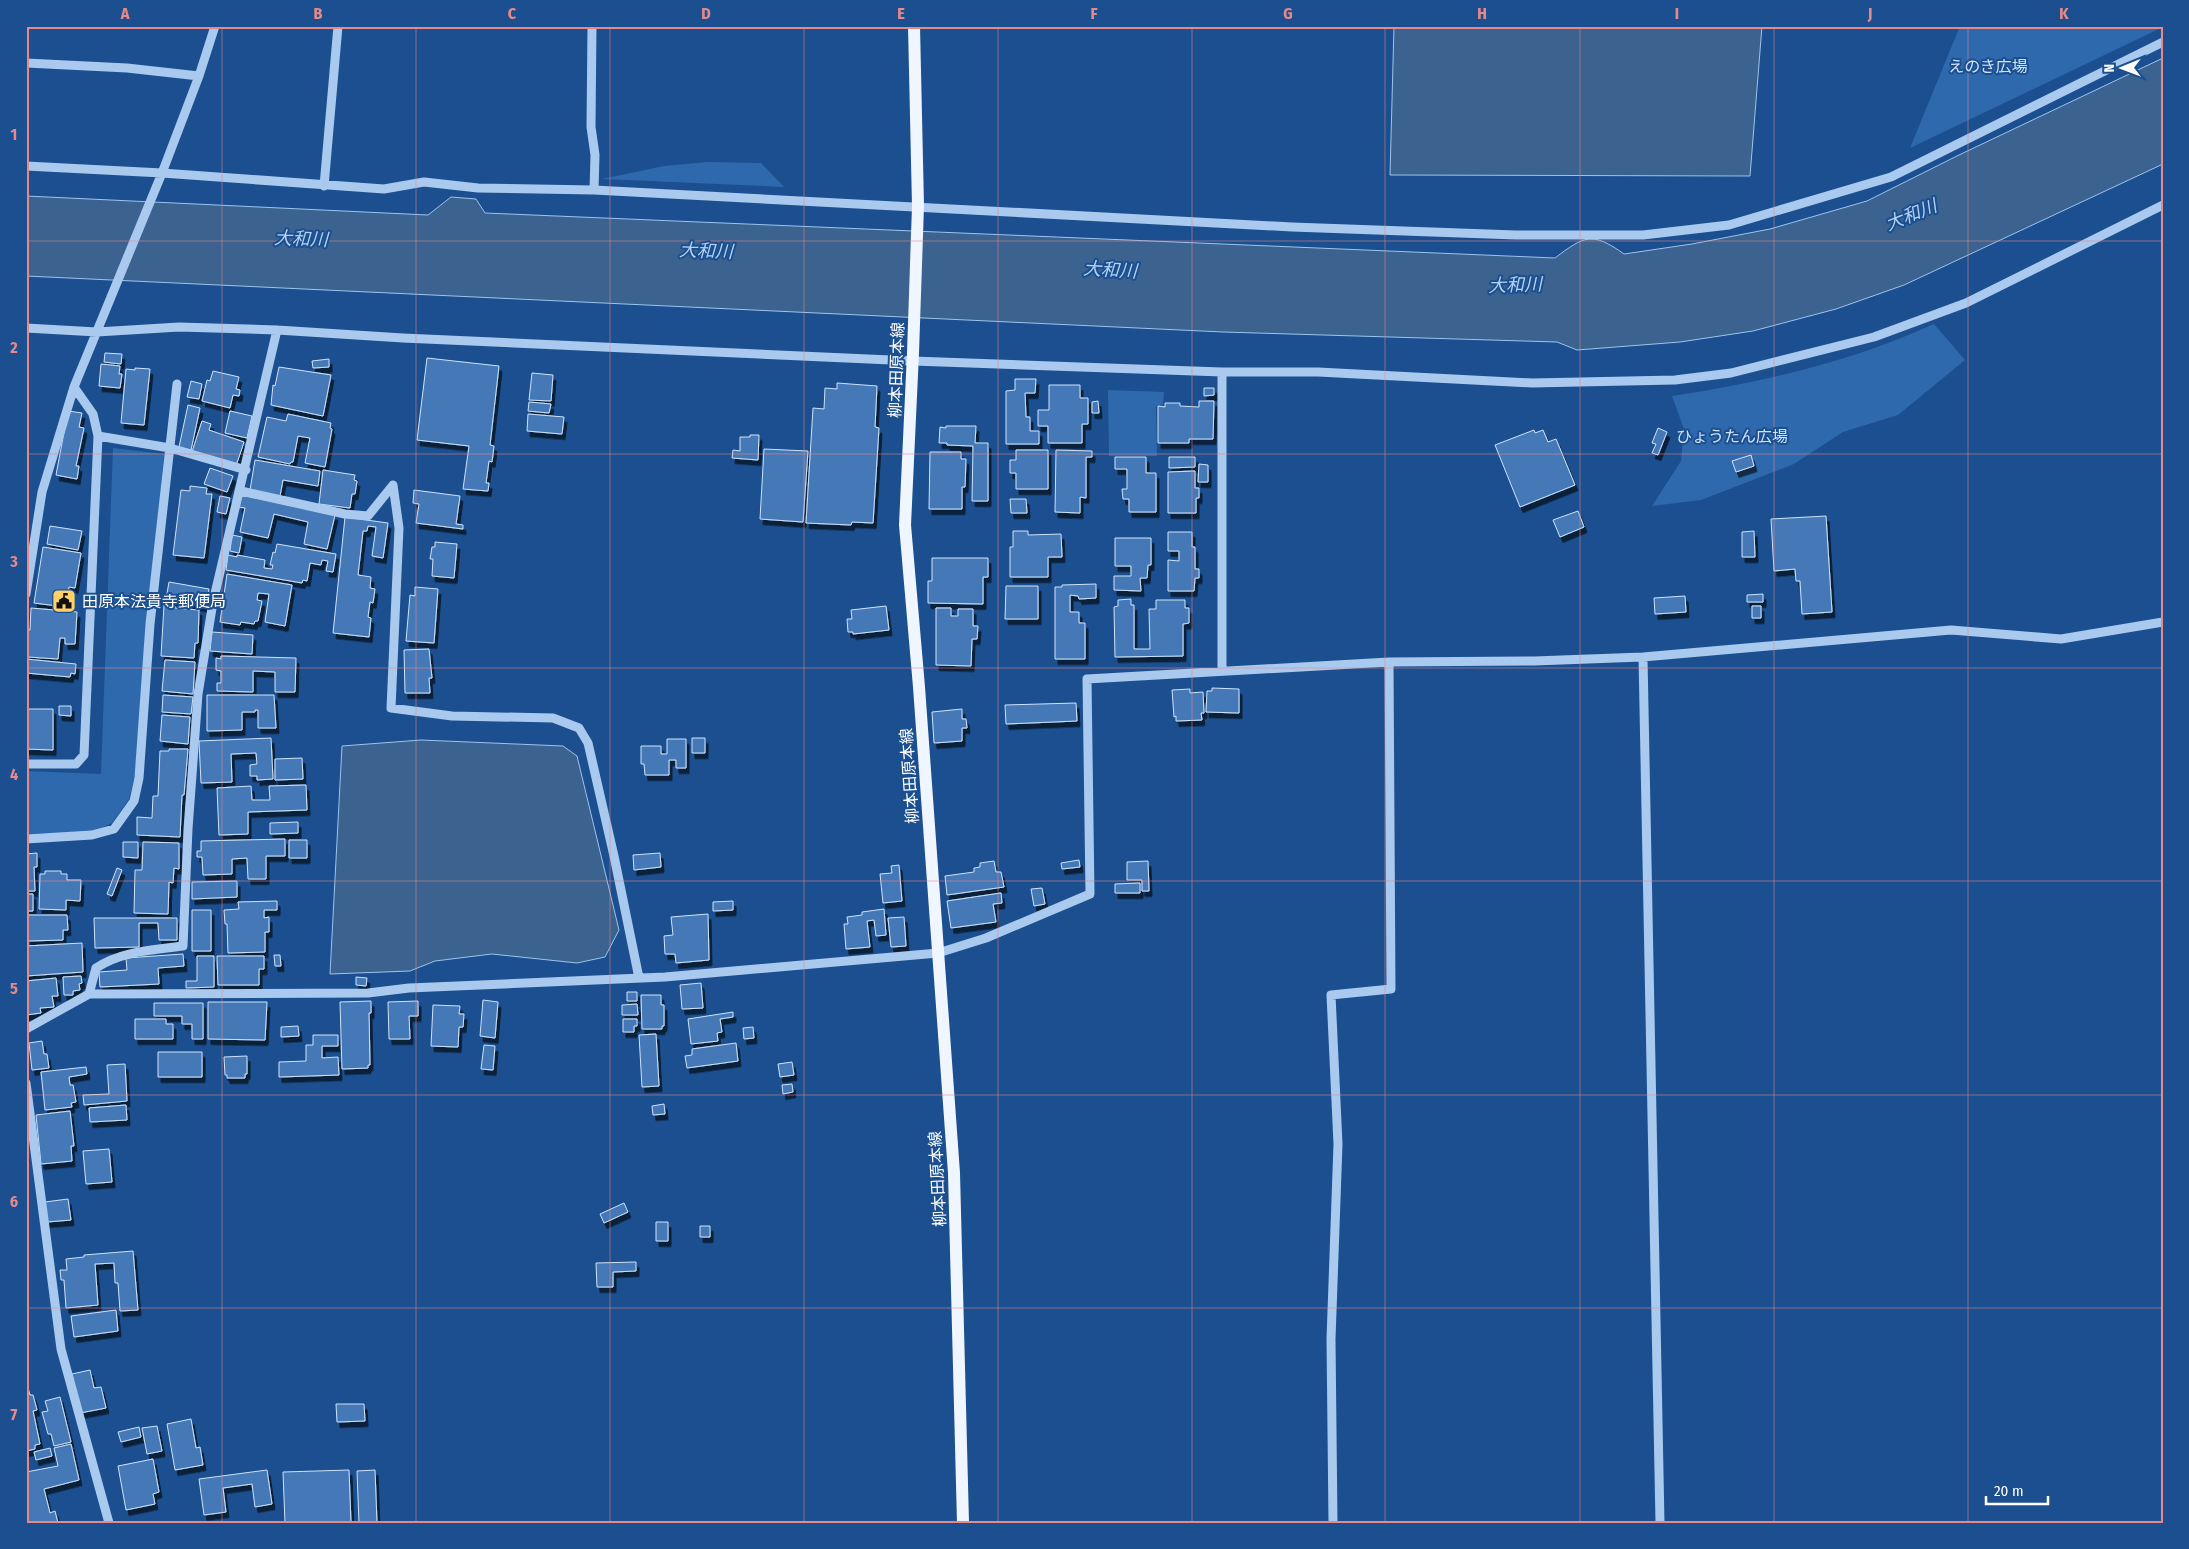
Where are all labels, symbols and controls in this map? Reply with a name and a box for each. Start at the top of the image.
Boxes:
text: A [120,4,130,23]
text: B [314,4,323,23]
text: C [508,4,517,23]
text: D [701,4,711,23]
text: E [897,4,905,23]
text: F [1090,4,1098,23]
text: G [1283,4,1293,23]
text: H [1477,4,1487,23]
text: I [1675,4,1679,23]
text: J [1867,4,1872,23]
text: K [2059,4,2069,23]
north arrow [2096,42,2146,92]
park label: えのき広場 [1948,57,2028,76]
text: N [2101,64,2118,73]
text: 1 [11,125,17,144]
water label: 大和川 [1882,194,1942,235]
water label: 大和川 [274,227,330,251]
water label: 大和川 [679,239,735,263]
water label: 大和川 [1082,258,1140,283]
water label: 大和川 [1488,273,1544,297]
street label: 柳本田原本線 [885,322,908,418]
text: 2 [9,338,18,357]
park label: ひょうたん広場 [1676,427,1788,446]
text: 3 [9,552,18,571]
public building icon: 田原本法貴寺郵便局 [51,588,77,614]
place label: 田原本法貴寺郵便局 [82,592,226,611]
street label: 柳本田原本線 [897,727,922,825]
text: 4 [10,765,18,784]
text: 5 [10,979,18,998]
street label: 柳本田原本線 [925,1131,949,1227]
text: 6 [10,1192,18,1211]
text: 7 [11,1405,18,1424]
scale bar [1986,1474,2049,1506]
text: 20 m [1994,1482,2024,1500]

